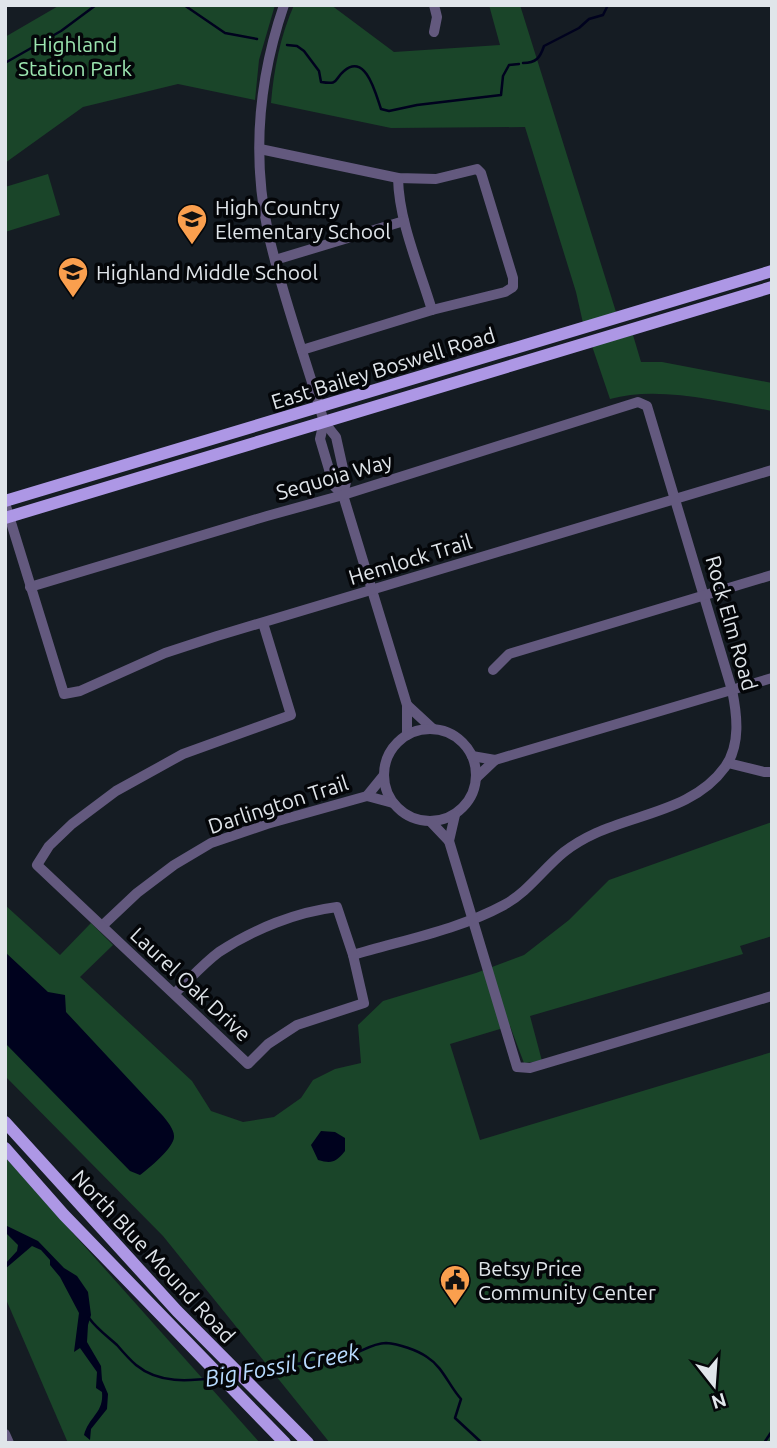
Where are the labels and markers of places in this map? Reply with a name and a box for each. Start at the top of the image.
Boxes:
place label: High Country Elementary School [215,195,391,243]
school or university icon: High Country Elementary School [175,202,209,246]
school or university icon: Highland Middle School [56,255,90,299]
place label: Highland Middle School [96,260,318,284]
place label: Betsy Price Community Center [478,1256,656,1304]
public building icon: Betsy Price Community Center [438,1263,472,1307]

